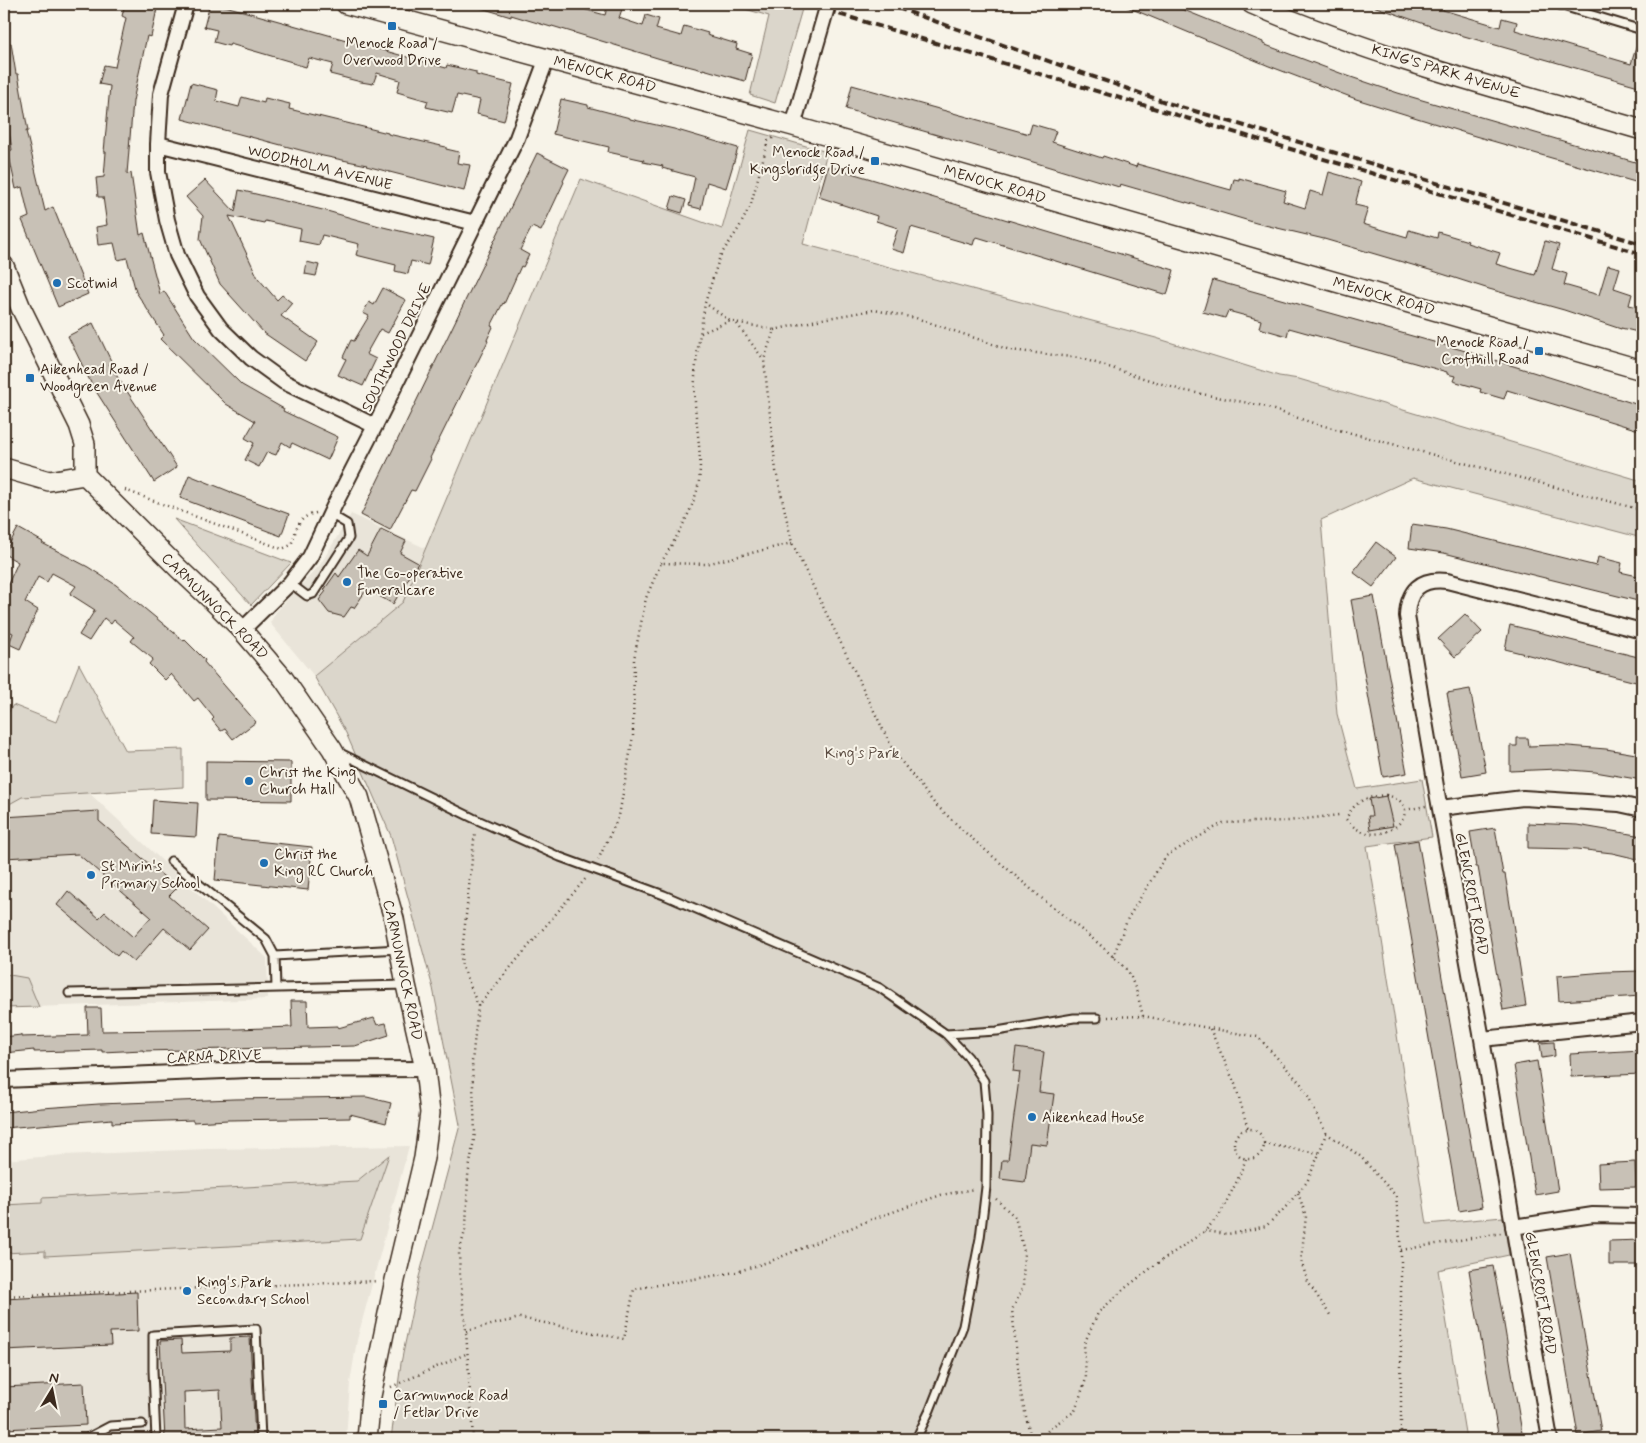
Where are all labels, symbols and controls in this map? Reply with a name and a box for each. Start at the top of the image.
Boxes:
marker: Menock Road / Overwood Drive [386,20,398,32]
place label: Menock Road / Overwood Drive [343,34,441,71]
street label: KING'S PARK AVENUE [1369,40,1523,104]
street label: MENOCK ROAD [551,52,658,98]
street label: WOODHOLM AVENUE [245,140,394,196]
place label: Menock Road / Kingsbridge Drive [750,143,865,181]
marker: Menock Road / Kingsbridge Drive [869,155,881,167]
street label: MENOCK ROAD [941,161,1048,209]
street label: MENOCK ROAD [1330,273,1437,321]
place label: Scotmid [67,274,118,294]
marker: Scotmid [51,277,63,289]
street label: SOUTHWOOD DRIVE [357,279,437,415]
place label: Menock Road / Crofthill Road [1436,333,1529,370]
marker: Menock Road / Crofthill Road [1533,345,1545,357]
place label: Aikenhead Road / Woodgreen Avenue [40,360,157,398]
marker: Aikenhead Road / Woodgreen Avenue [24,372,36,384]
street label: CARMUNNOCK ROAD [157,549,272,664]
place label: The Co-operative Funeralcare [357,564,463,601]
marker: The Co-operative Funeralcare [341,576,353,588]
park label: King's Park [825,744,900,765]
place label: Christ the King Church Hall [259,763,356,800]
marker: Christ the King Church Hall [243,775,255,787]
street label: GLENCROFT ROAD [1449,831,1493,957]
place label: Christ the King RC Church [274,845,374,883]
place label: St Mirin's Primary School [101,857,200,894]
marker: Christ the King RC Church [258,857,270,869]
marker: St Mirin's Primary School [85,869,97,881]
street label: CARMUNNOCK ROAD [377,898,427,1042]
street label: CARNA DRIVE [166,1045,262,1069]
place label: Aikenhead House [1042,1108,1145,1128]
marker: Aikenhead House [1026,1111,1038,1123]
street label: GLENCROFT ROAD [1519,1230,1561,1356]
place label: King's Park Secondary School [197,1273,309,1310]
marker: King's Park Secondary School [181,1285,193,1297]
north arrow [28,1366,78,1416]
text: N [48,1369,60,1388]
place label: Carmunnock Road / Fetlar Drive [393,1386,508,1423]
marker: Carmunnock Road / Fetlar Drive [377,1398,389,1410]

